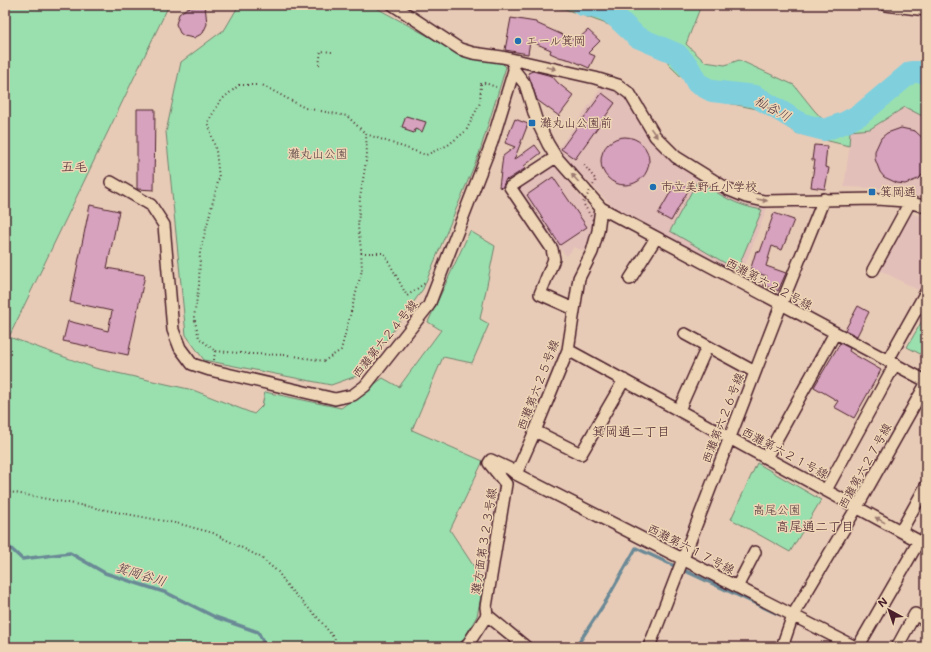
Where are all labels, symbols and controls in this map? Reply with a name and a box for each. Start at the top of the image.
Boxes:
place label: エール箕岡 [526,32,585,48]
marker: エール箕岡 [513,36,523,46]
one-way arrow [544,65,557,71]
water label: 杣谷川 [752,91,794,124]
place label: 灘丸山公園前 [540,114,612,130]
marker: 灘丸山公園前 [527,118,537,128]
one-way arrow [650,128,658,138]
park label: 灘丸山公園 [288,145,348,161]
district label: 五毛 [61,157,87,174]
one-way arrow [571,174,580,183]
place label: 市立美野丘小学校 [661,178,757,194]
marker: 市立美野丘小学校 [648,182,658,192]
place label: 箕岡通 [880,183,916,199]
marker: 箕岡通 [867,187,877,197]
one-way arrow [756,197,768,203]
street label: 西灘第六２２号線 [723,254,816,313]
street label: 西灘第六２４号線 [348,296,421,381]
street label: 西灘第六２５号線 [512,337,562,432]
street label: 西灘第六２６号線 [697,370,747,465]
street label: 西灘第六２７号線 [834,420,894,511]
district label: 箕岡通二丁目 [592,422,670,439]
street label: 西灘第六２１号線 [739,423,832,482]
street label: 灘方面第３２３号線 [467,486,499,595]
park label: 高尾公園 [753,501,801,517]
one-way arrow [874,516,885,523]
district label: 高尾通二丁目 [776,517,854,534]
street label: 西灘第六１７号線 [645,519,738,577]
water label: 箕岡谷川 [114,558,169,589]
north arrow [869,590,909,630]
text: N [874,594,890,610]

